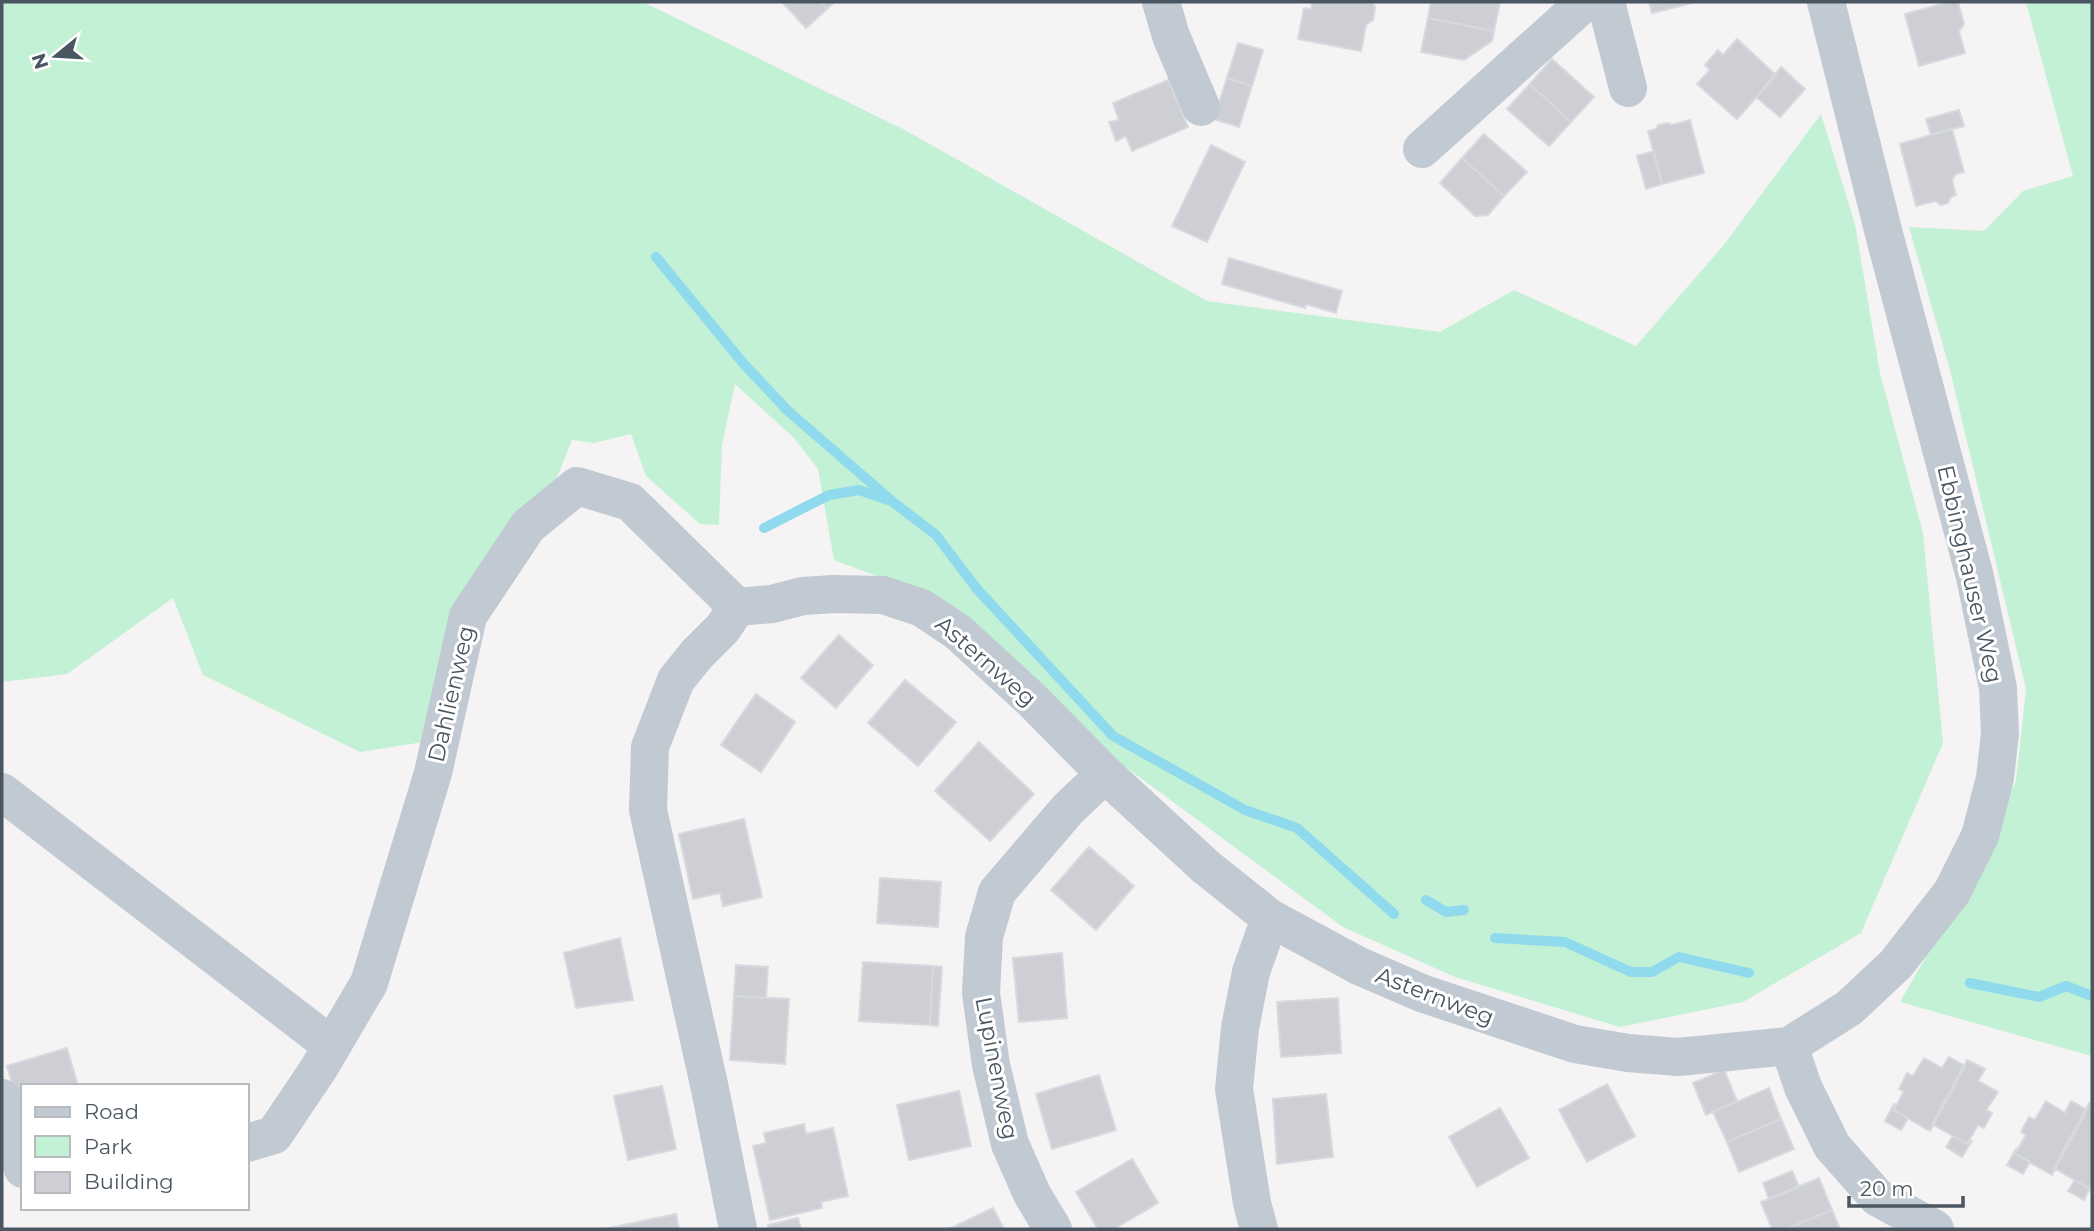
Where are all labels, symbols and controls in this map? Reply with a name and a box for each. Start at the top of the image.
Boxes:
north arrow [21,21,91,91]
text: N [27,50,54,72]
street label: Ebbinghauser Weg [1931,462,2009,686]
street label: Asternweg [930,610,1042,712]
street label: Dahlienweg [422,623,480,765]
street label: Asternweg [1372,961,1498,1031]
street label: Lupinenweg [969,994,1025,1142]
legend [21,1084,248,1210]
text: Road [84,1099,139,1124]
text: Park [84,1134,132,1159]
scale bar [1849,1164,1963,1208]
text: Building [84,1169,174,1194]
text: 20 m [1860,1176,1914,1201]

